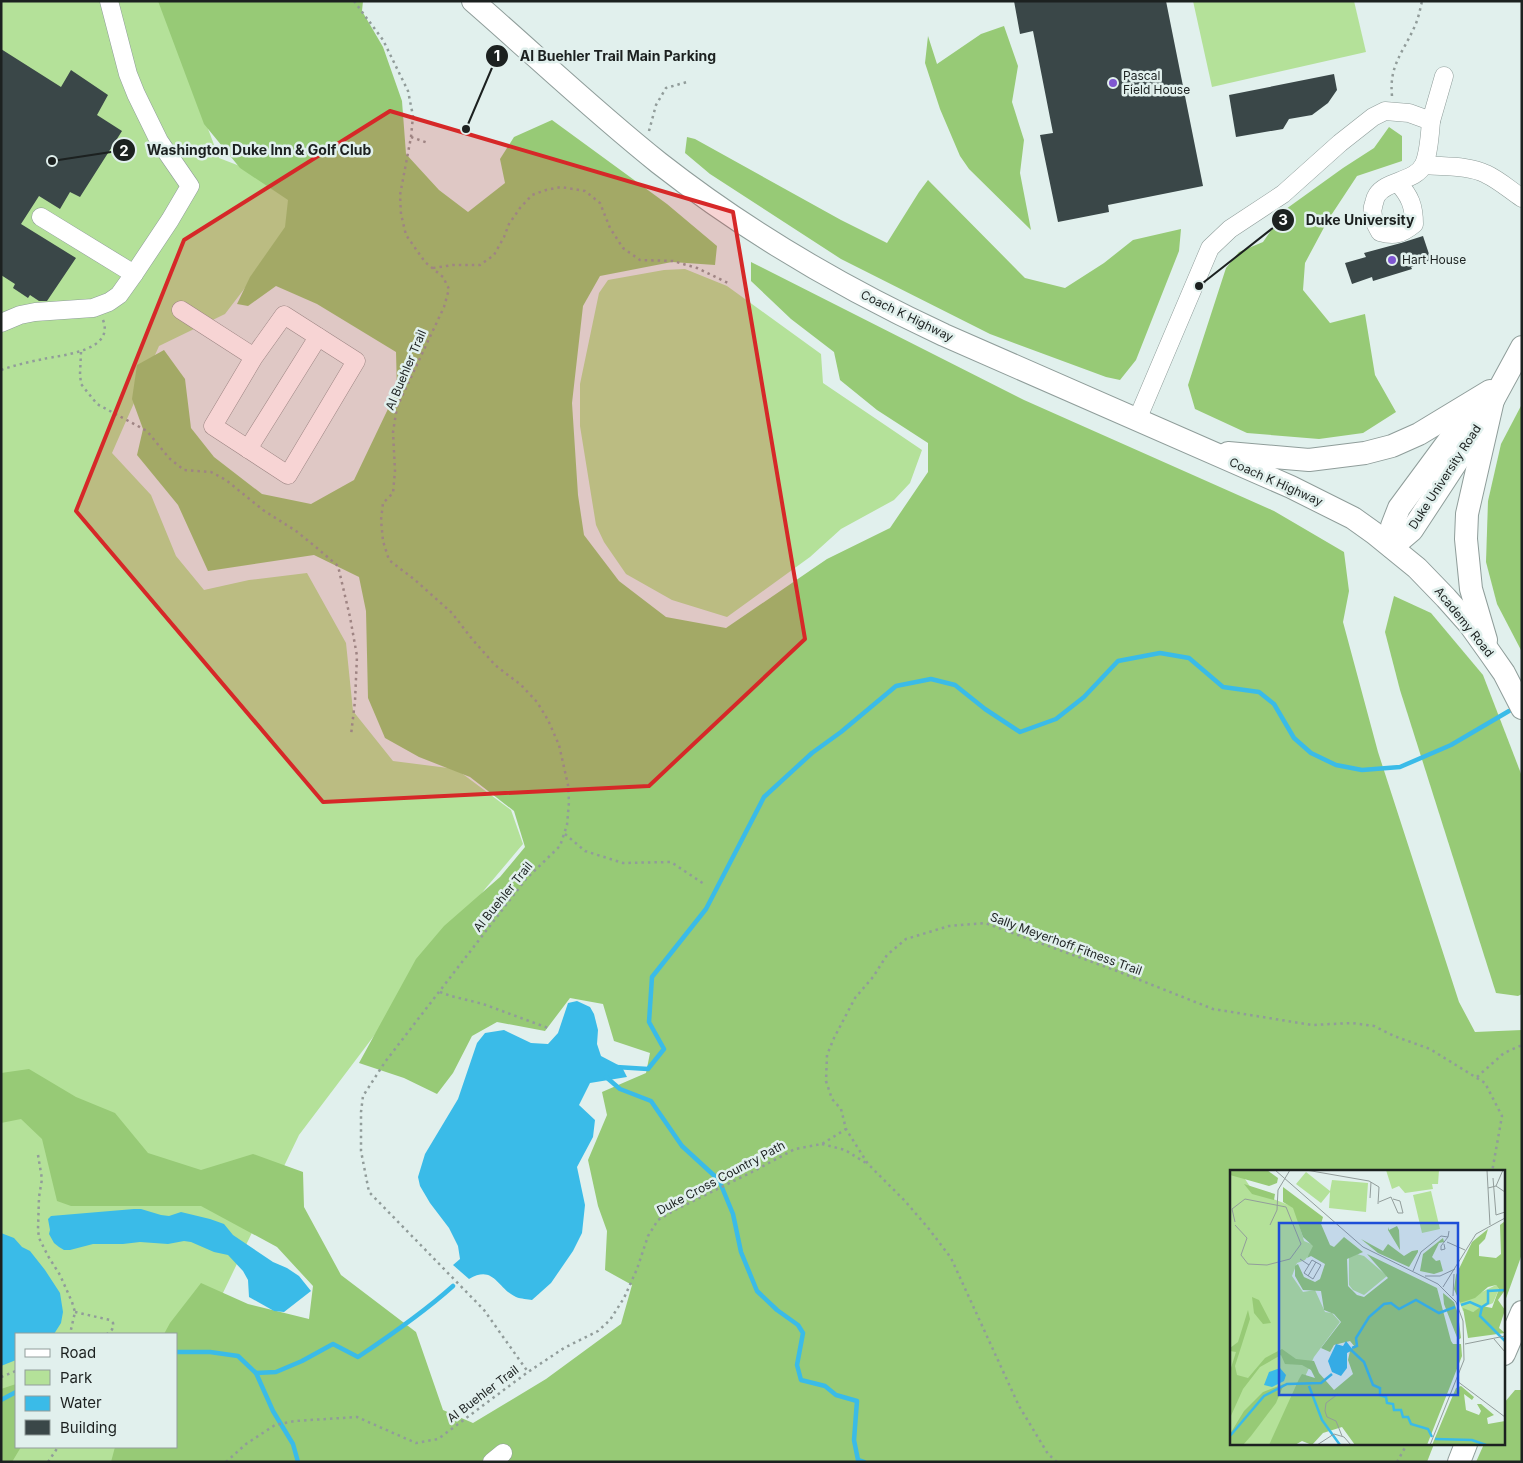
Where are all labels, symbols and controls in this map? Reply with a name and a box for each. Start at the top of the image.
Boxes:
callout: Al Buehler Trail Main Parking [484,42,726,71]
text: 1 [494,46,500,65]
text: Al Buehler Trail Main Parking [520,47,716,64]
place label: Pascal Field House [1123,68,1190,97]
marker: Pascal Field House [1107,77,1119,89]
callout: Washington Duke Inn & Golf Club [112,136,381,165]
text: 2 [119,141,129,160]
text: Washington Duke Inn & Golf Club [147,141,371,158]
callout: Duke University [1271,205,1424,234]
text: 3 [1278,210,1288,229]
text: Duke University [1306,211,1415,228]
place label: Hart House [1402,252,1466,267]
marker: Hart House [1386,254,1398,266]
street label: Coach K Highway [859,287,956,345]
street label: Al Buehler Trail [382,328,429,412]
street label: Duke University Road [1405,422,1484,532]
street label: Coach K Highway [1227,454,1326,509]
street label: Academy Road [1432,584,1497,660]
street label: Al Buehler Trail [470,859,535,935]
street label: Sally Meyerhoff Fitness Trail [988,909,1144,978]
street label: Duke Cross Country Path [654,1137,787,1218]
inset map [1230,1170,1506,1446]
legend [15,1333,178,1448]
text: Road [60,1343,96,1362]
street label: Al Buehler Trail [444,1362,521,1425]
text: Park [60,1368,93,1387]
text: Water [60,1393,102,1412]
text: Building [60,1418,117,1437]

